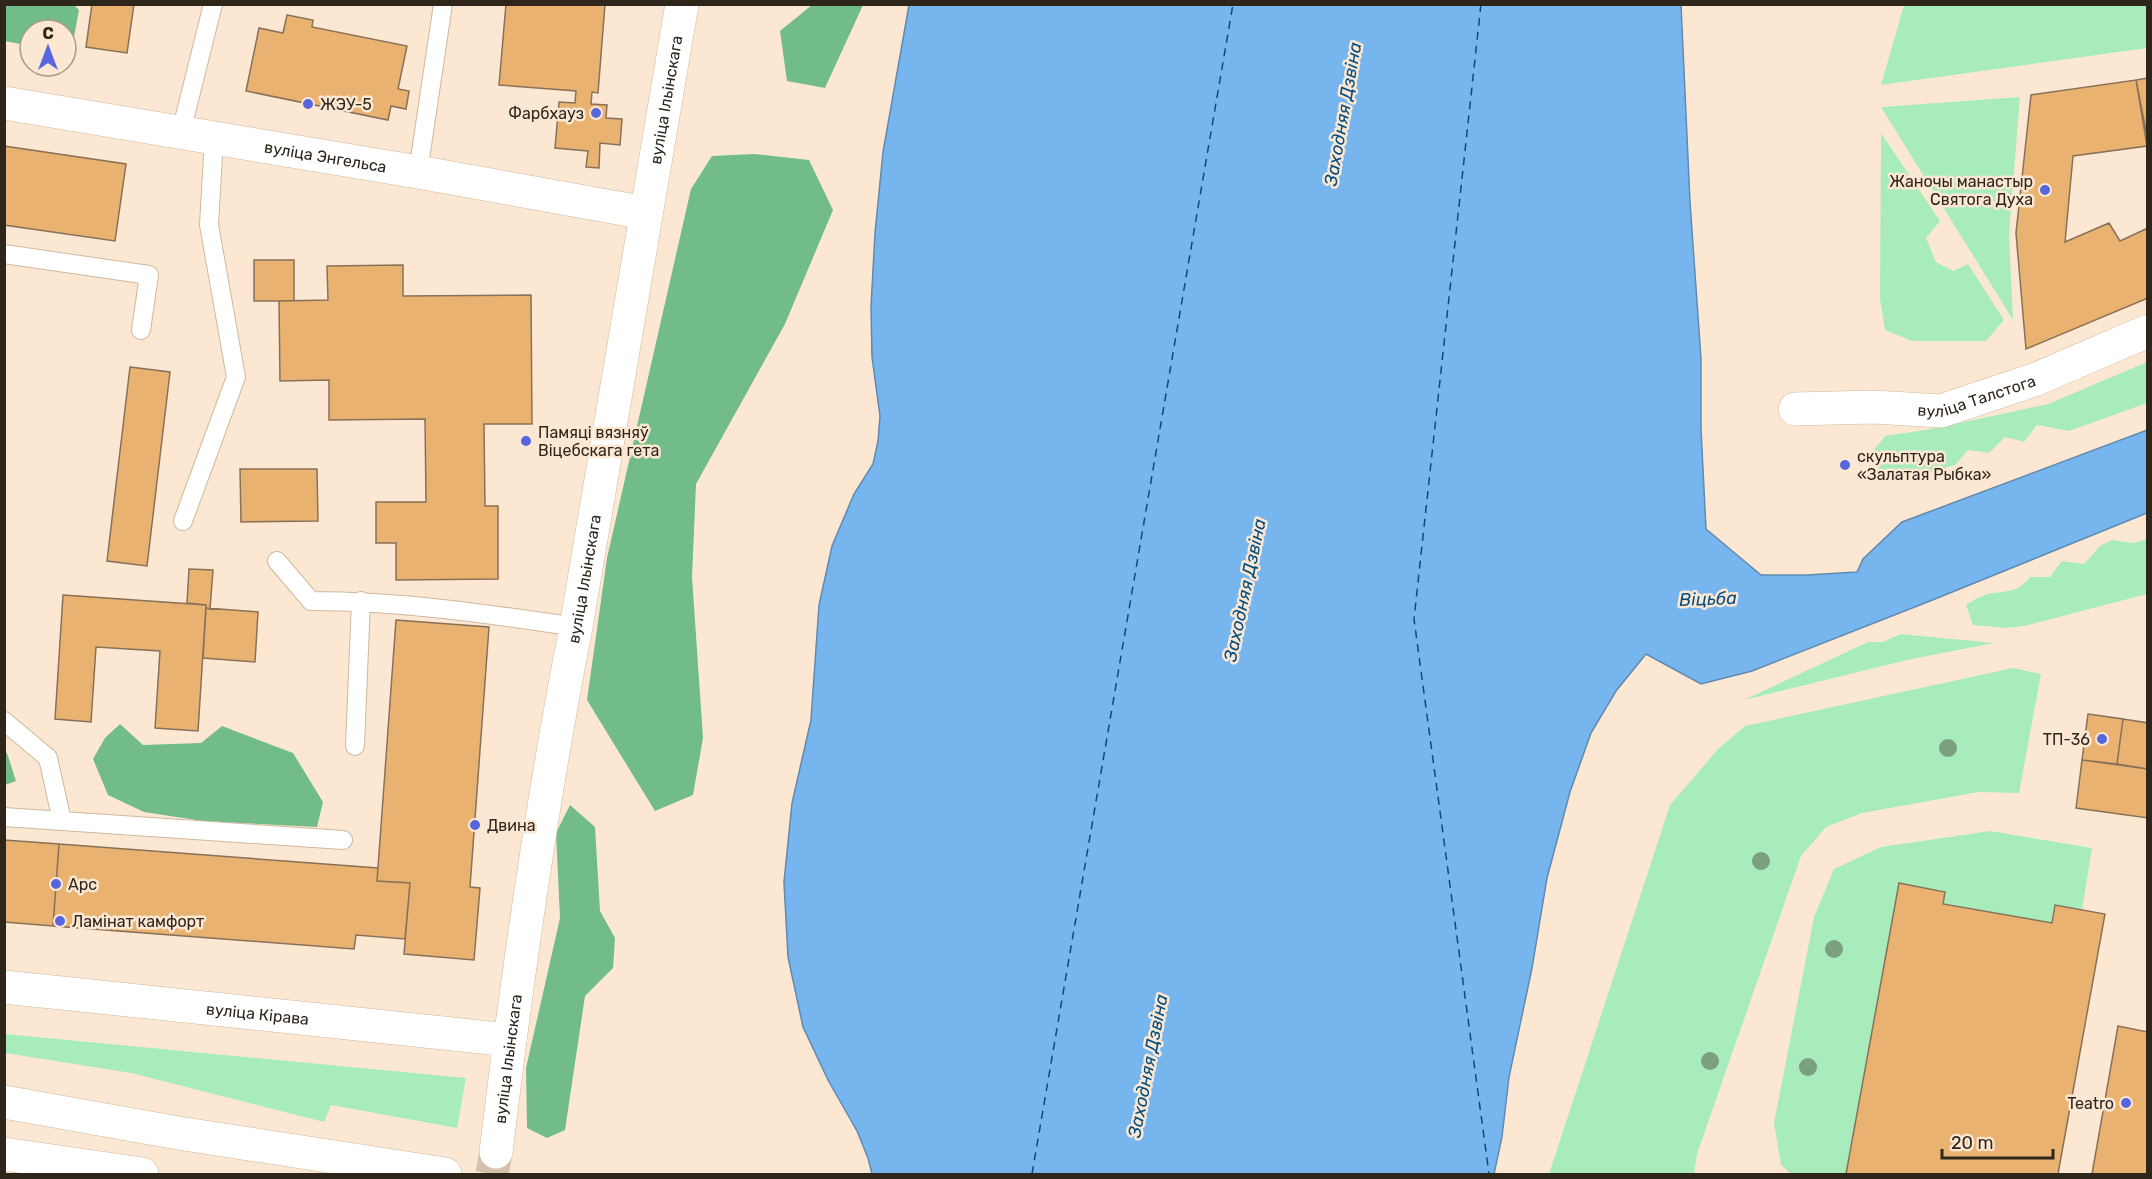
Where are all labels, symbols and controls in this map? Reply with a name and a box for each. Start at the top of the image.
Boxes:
north arrow [18,18,78,78]
text: С [42,24,54,43]
street label: вуліца Ільінскага [646,34,687,166]
water label: Заходняя Дзвіна [1319,40,1367,189]
place label: ЖЭУ-5 [320,95,372,114]
marker: ЖЭУ-5 [301,97,315,111]
place label: Фарбхауз [508,104,584,123]
marker: Фарбхауз [589,106,603,120]
street label: вуліца Энгельса [263,138,388,177]
place label: Жаночы манастыр Святога Духа [1889,172,2033,209]
marker: Жаночы манастыр Святога Духа [2038,183,2052,197]
street label: вуліца Талстога [1917,371,2038,421]
place label: Памяці вязняў Віцебскага гета [538,423,659,460]
marker: Памяці вязняў Віцебскага гета [519,434,533,448]
place label: скульптура «Залатая Рыбка» [1857,447,1992,484]
marker: скульптура «Залатая Рыбка» [1838,458,1852,472]
street label: вуліца Ільінскага [564,513,605,645]
water label: Заходняя Дзвіна [1219,516,1271,664]
water label: Віцьба [1679,587,1738,611]
place label: ТП-36 [2043,730,2090,749]
marker: ТП-36 [2095,732,2109,746]
place label: Двина [487,816,536,835]
marker: Двина [468,818,482,832]
place label: Арс [68,875,97,894]
marker: Арс [49,877,63,891]
place label: Ламінат камфорт [72,912,204,931]
marker: Ламінат камфорт [53,914,67,928]
water label: Заходняя Дзвіна [1123,992,1173,1140]
street label: вуліца Ільінскага [491,993,526,1125]
street label: вуліца Кірава [205,999,310,1029]
place label: Teatro [2067,1094,2114,1113]
marker: Teatro [2119,1096,2133,1110]
scale bar [1942,1122,2053,1160]
text: 20 m [1951,1132,1993,1154]

